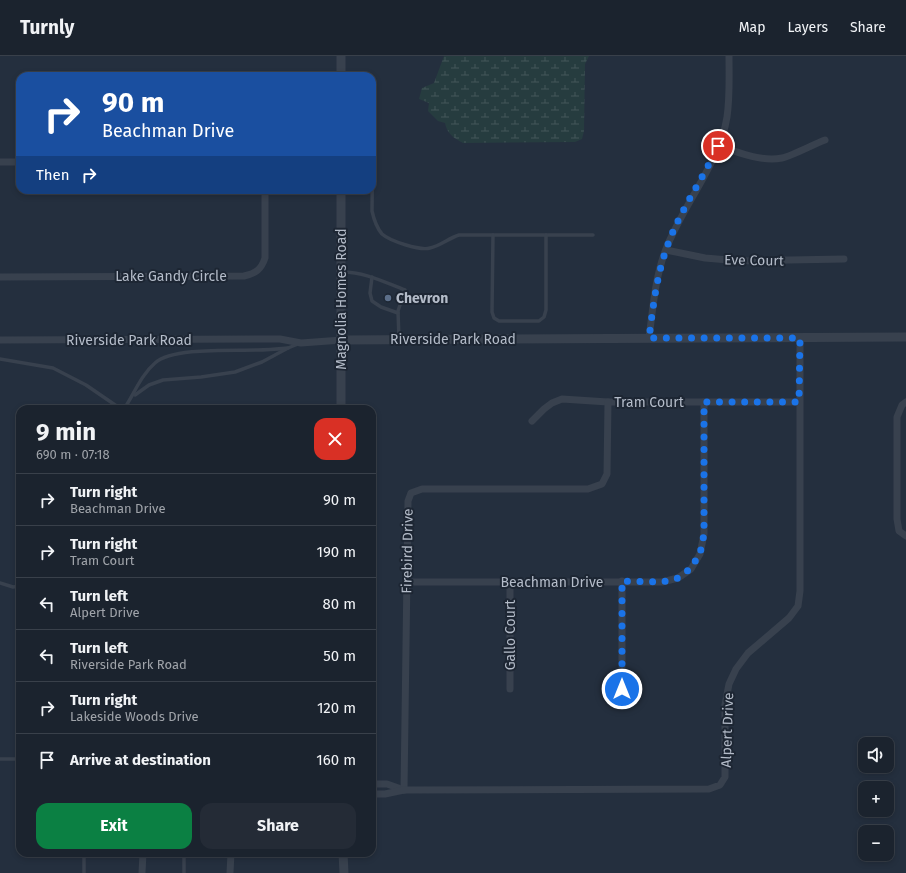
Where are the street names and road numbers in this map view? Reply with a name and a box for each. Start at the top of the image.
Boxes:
street label: Magnolia Homes Road [333,228,350,370]
street label: Eve Court [724,251,785,270]
street label: Lake Gandy Circle [115,268,227,285]
street label: Riverside Park Road [390,331,516,348]
street label: Riverside Park Road [66,332,192,349]
street label: Tram Court [614,394,685,411]
street label: Firebird Drive [398,508,417,594]
street label: Beachman Drive [501,574,603,591]
street label: Gallo Court [502,599,519,670]
street label: Alpert Drive [718,692,737,768]

